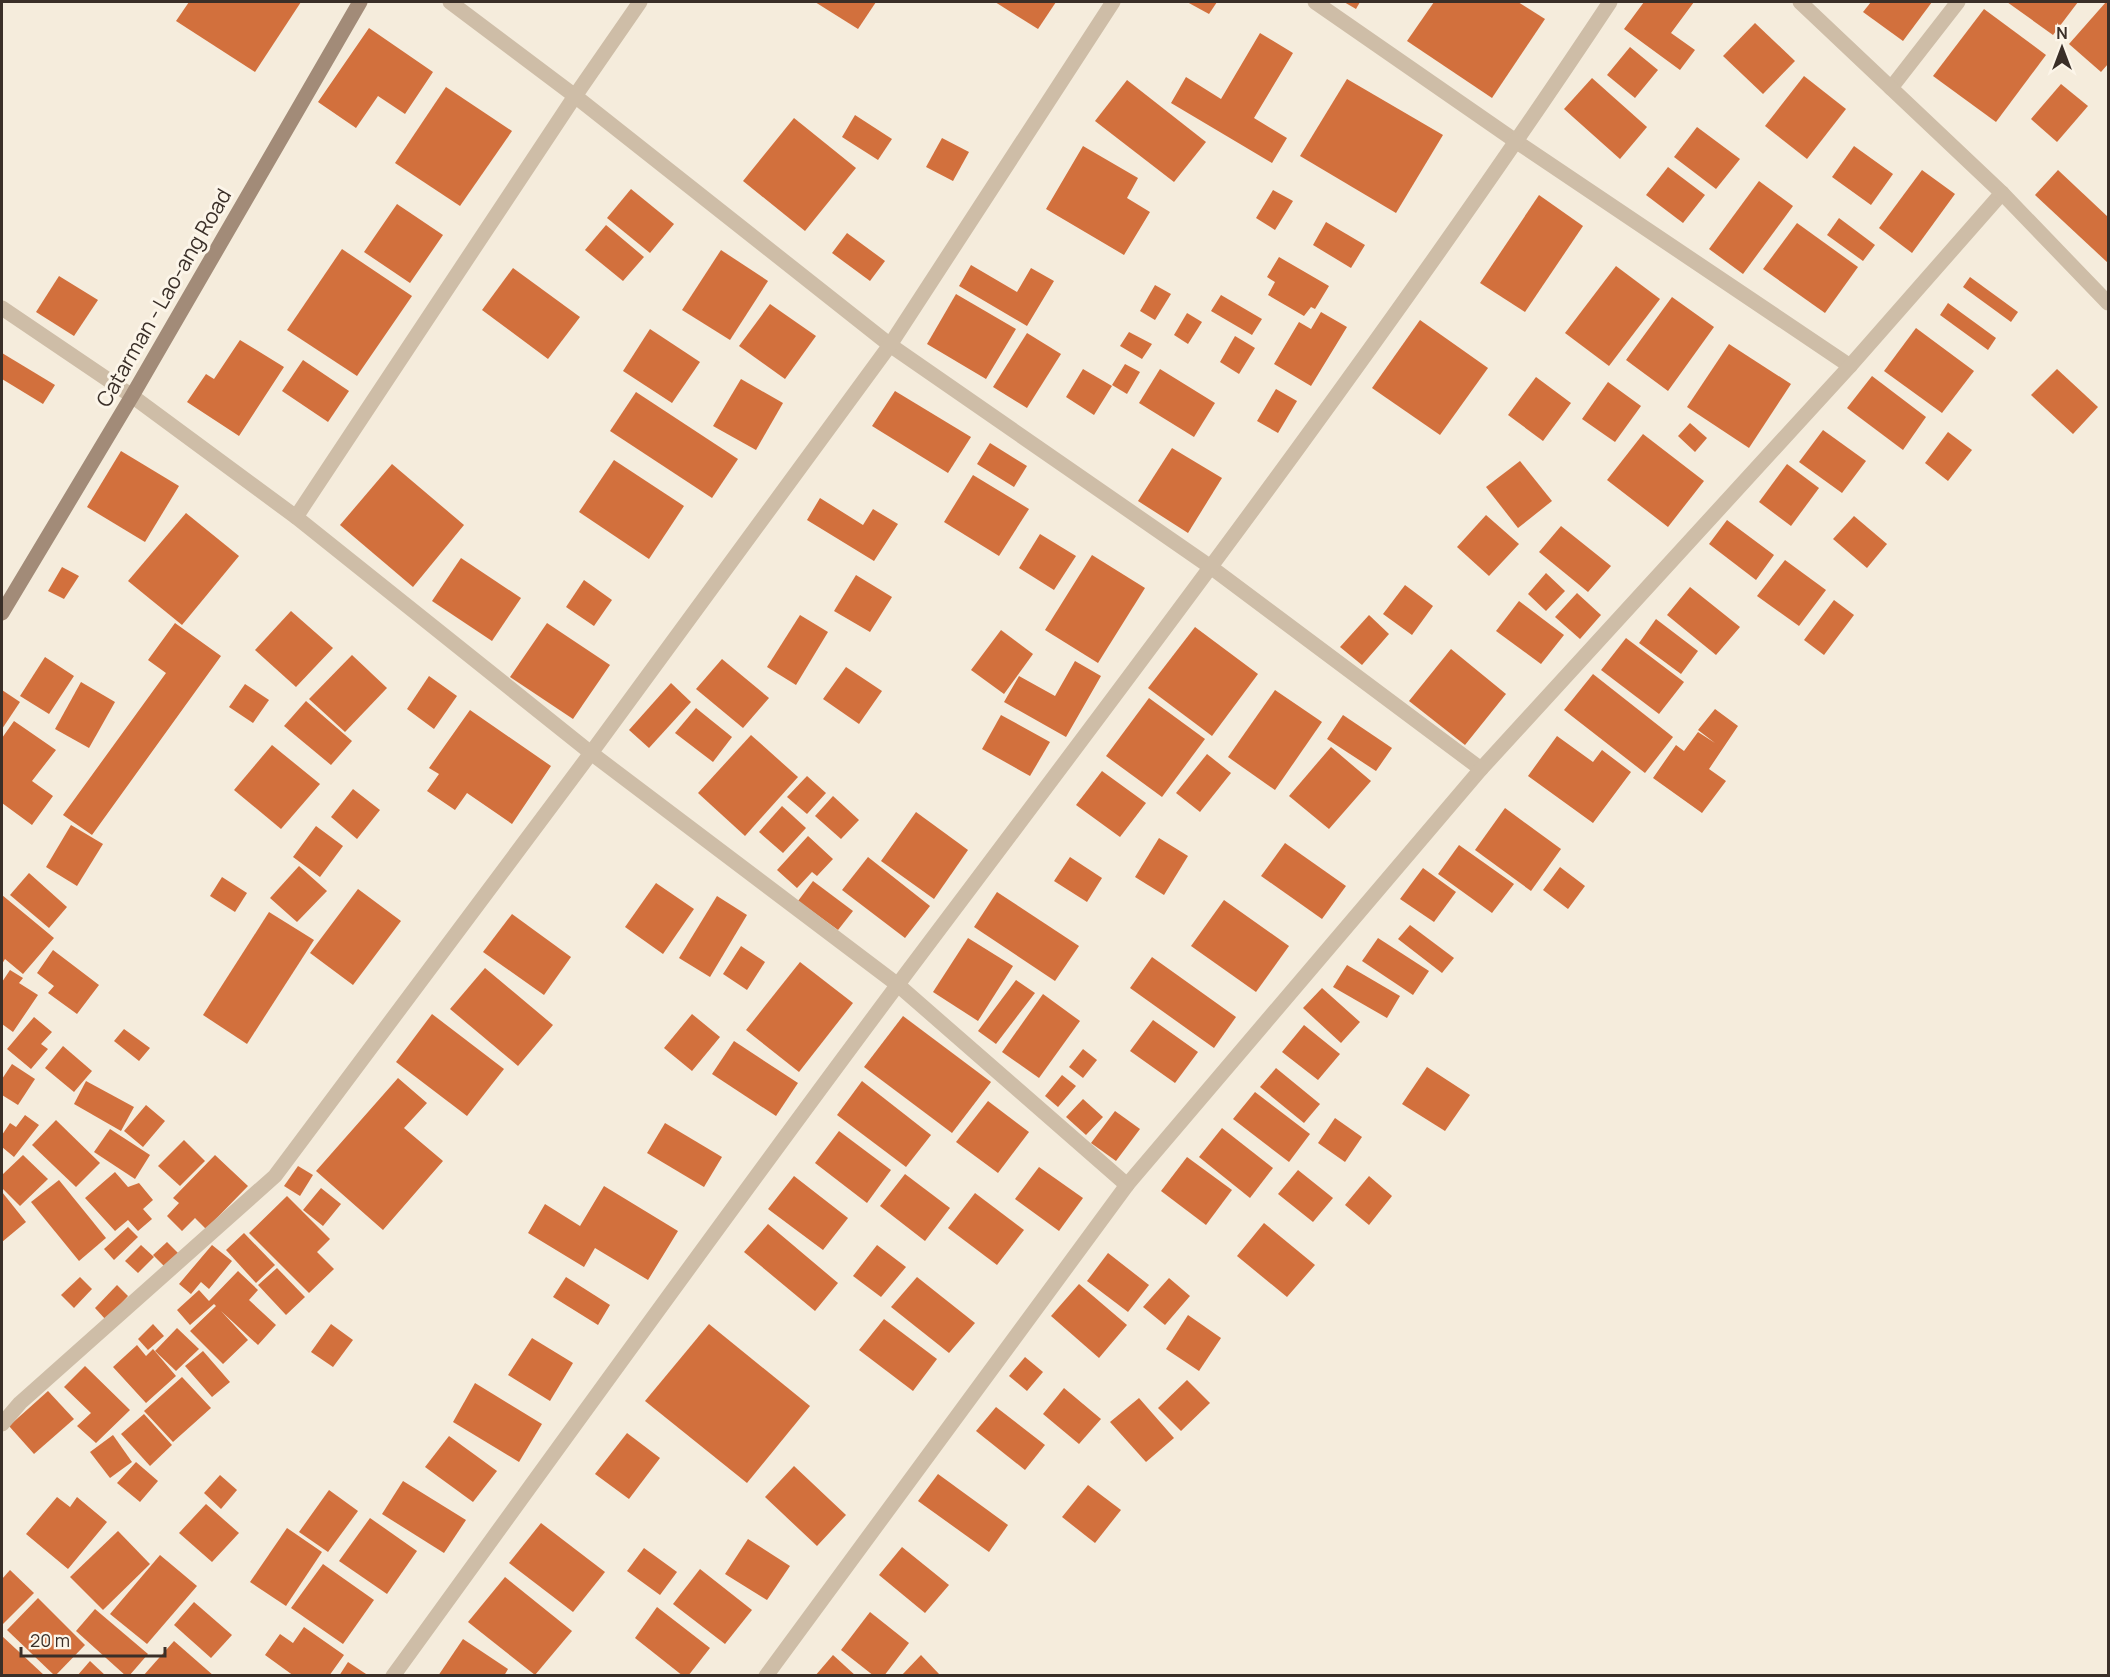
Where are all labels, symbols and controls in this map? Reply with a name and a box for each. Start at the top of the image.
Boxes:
north arrow [2032,18,2092,78]
text: N [2056,22,2068,44]
street label: Catarman - Lao-ang Road [89,183,237,412]
scale bar [21,1620,165,1658]
text: 20 m [30,1628,70,1652]

